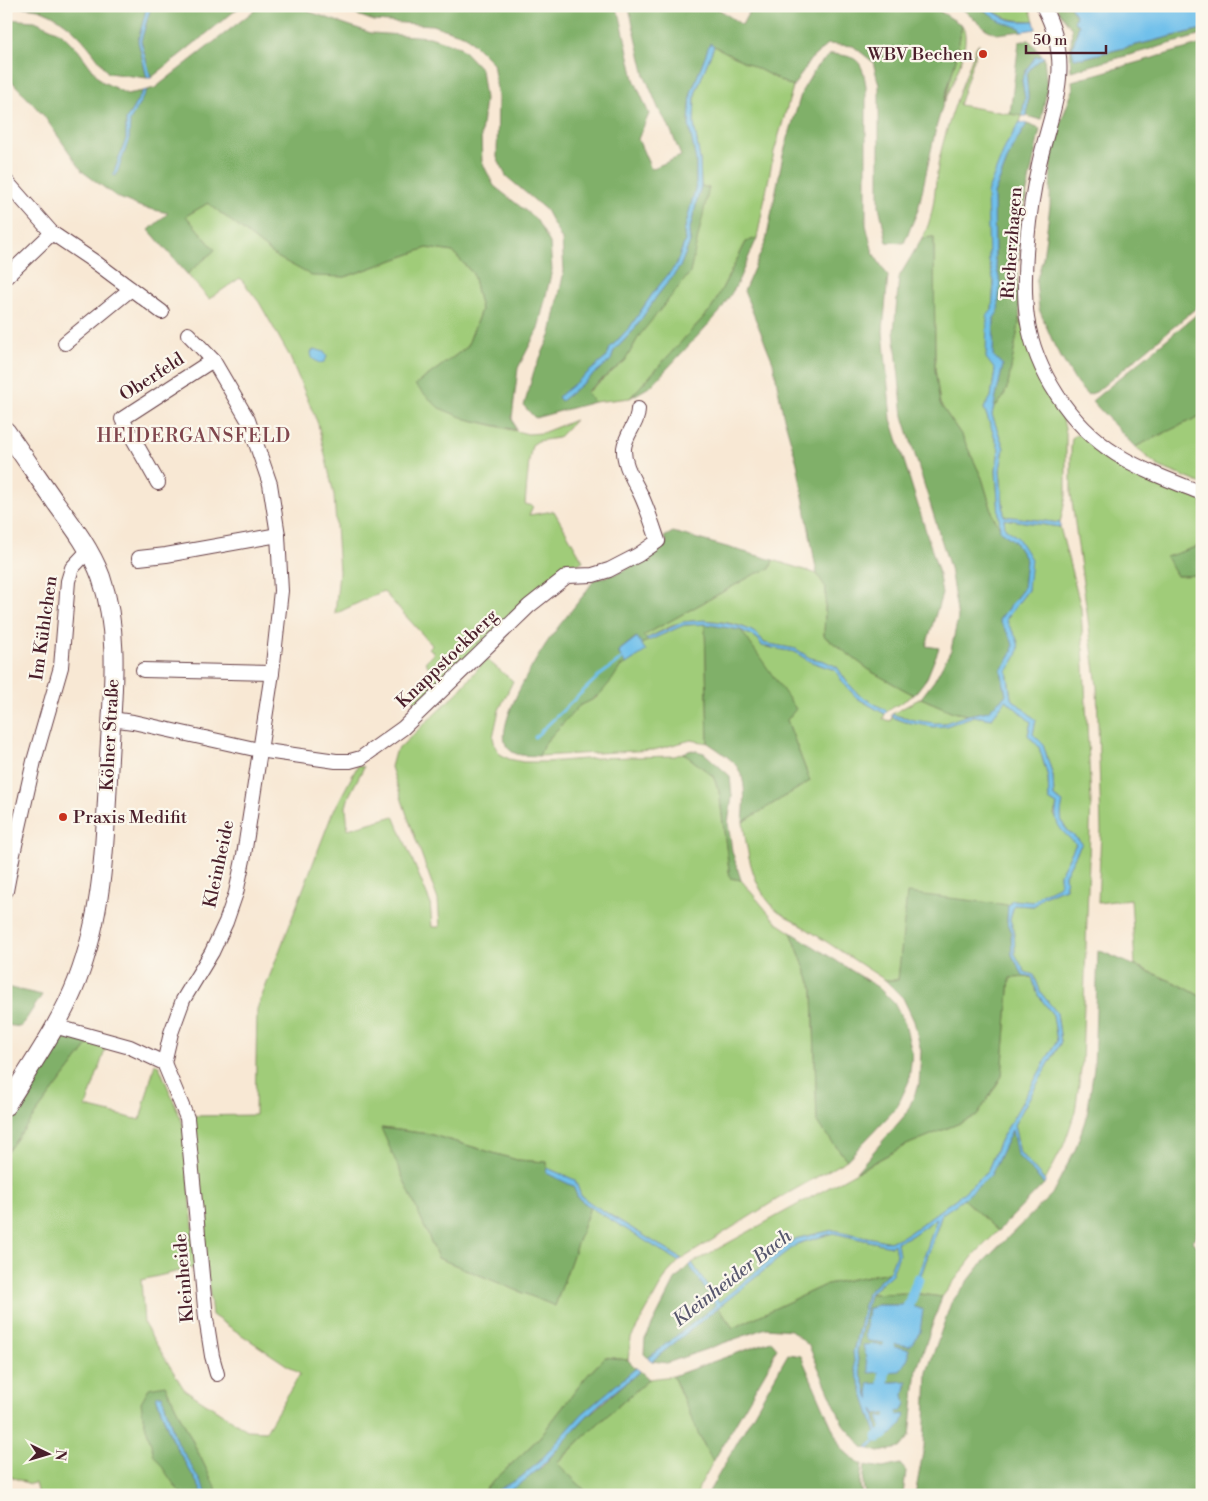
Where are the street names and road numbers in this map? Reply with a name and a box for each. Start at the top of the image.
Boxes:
street label: Richerzhagen [997,186,1027,300]
street label: Oberfeld [115,347,189,406]
street label: Im Kühlchen [25,574,63,682]
street label: Knappstockberg [391,604,503,713]
street label: Kölner Straße [96,678,124,792]
street label: Kleinheide [198,818,240,910]
street label: Kleinheide [169,1233,199,1323]

